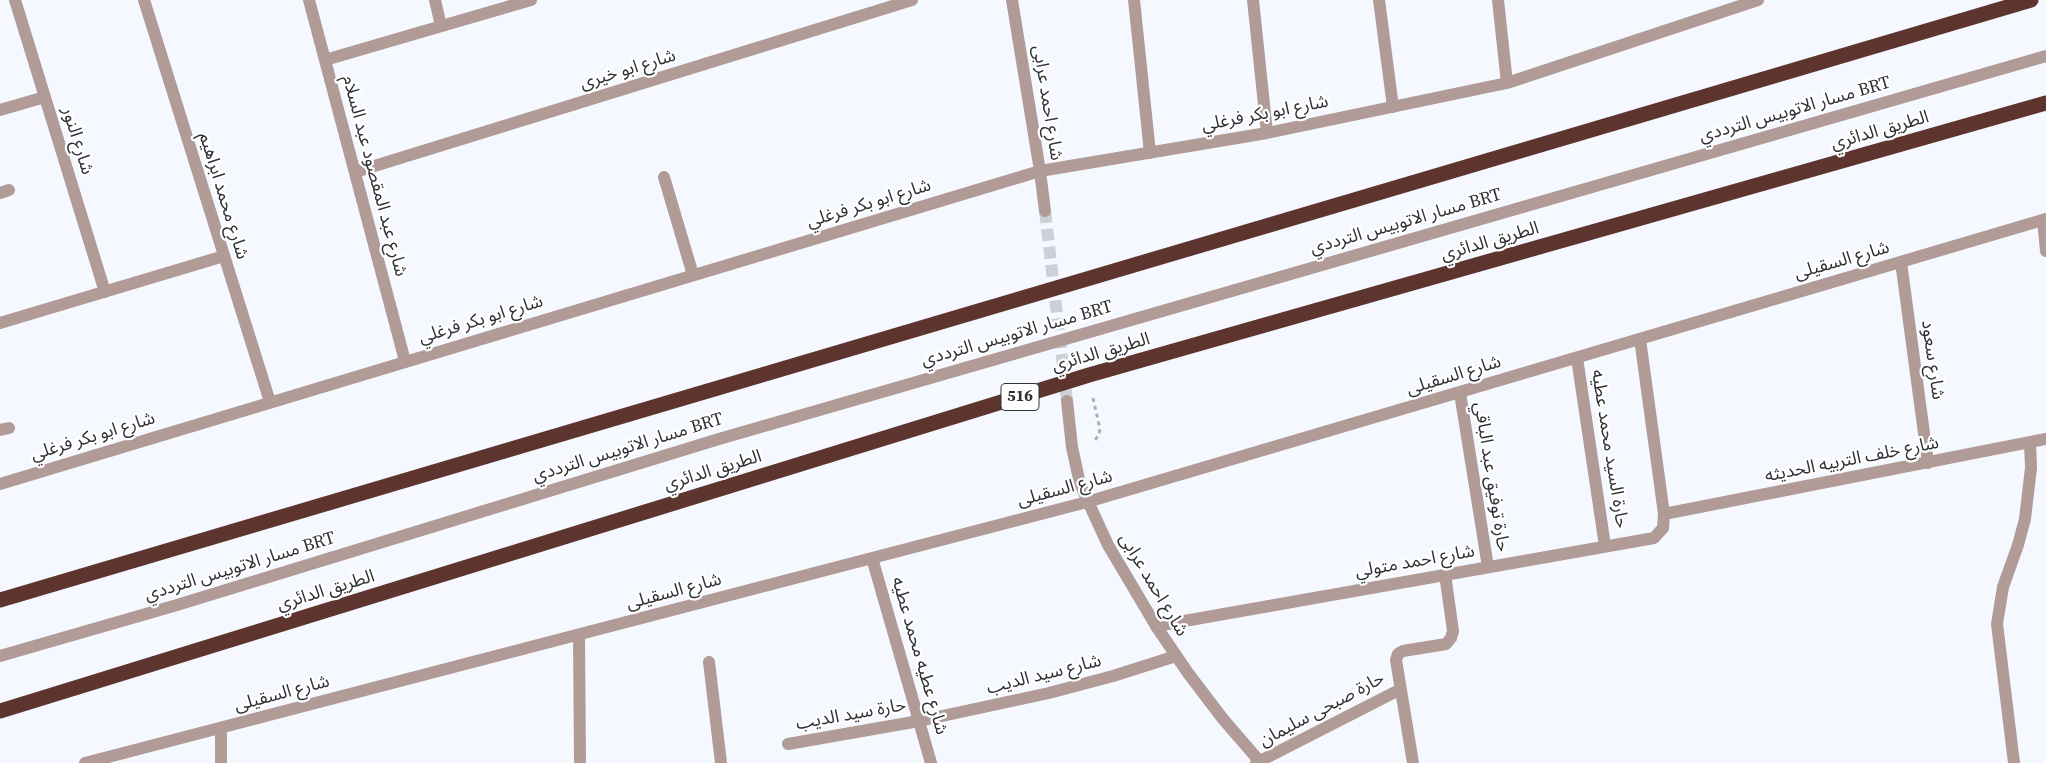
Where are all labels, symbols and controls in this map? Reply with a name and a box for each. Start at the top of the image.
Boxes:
street label: شارع احمد عرابى [1027,44,1067,162]
street label: شارع ابو خيرى [577,45,679,95]
street label: مسار الاتوبيس الترددي BRT [1697,72,1893,148]
street label: شارع عبد المقصود عبد السلام [337,73,411,279]
street label: شارع ابو بكر فرغلي [1200,91,1330,137]
street label: شارع النور [57,105,97,177]
street label: الطريق الدائري [1829,107,1931,155]
street label: شارع محمد ابراهيم [193,130,253,262]
street label: شارع ابو بكر فرغلي [804,175,934,233]
street label: مسار الاتوبيس الترددي BRT [1308,184,1504,260]
street label: الطريق الدائري [1439,218,1541,266]
street label: شارع السقيلى [1792,237,1892,285]
street label: شارع ابو بكر فرغلي [416,291,546,349]
street label: مسار الاتوبيس الترددي BRT [919,296,1115,372]
street label: شارع سعود [1916,319,1948,401]
street label: الطريق الدائري [1050,329,1152,377]
street label: شارع السقيلى [1404,351,1504,401]
street label: حارة السيد محمد عطيه [1586,368,1632,530]
road number: 516 [1001,384,1039,411]
street label: حارة توفيق عبد الباقي [1469,401,1513,553]
street label: شارع ابو بكر فرغلي [28,408,158,466]
street label: مسار الاتوبيس الترددي BRT [530,409,726,487]
street label: شارع خلف التربيه الحديثه [1763,433,1941,487]
street label: الطريق الدائري [662,446,764,496]
street label: شارع السقيلى [1015,466,1115,512]
street label: مسار الاتوبيس الترددي BRT [142,528,338,606]
street label: شارع احمد عرابى [1114,530,1192,640]
street label: شارع احمد متولي [1354,541,1476,583]
street label: الطريق الدائري [275,566,377,616]
street label: شارع السقيلى [624,569,724,615]
street label: شارع عطيه محمد عطيه [886,575,952,737]
street label: شارع سيد الديب [984,650,1104,700]
street label: حارة صبحى سليمان [1256,668,1388,752]
street label: شارع السقيلى [232,671,332,717]
street label: حارة سيد الديب [794,695,908,735]

